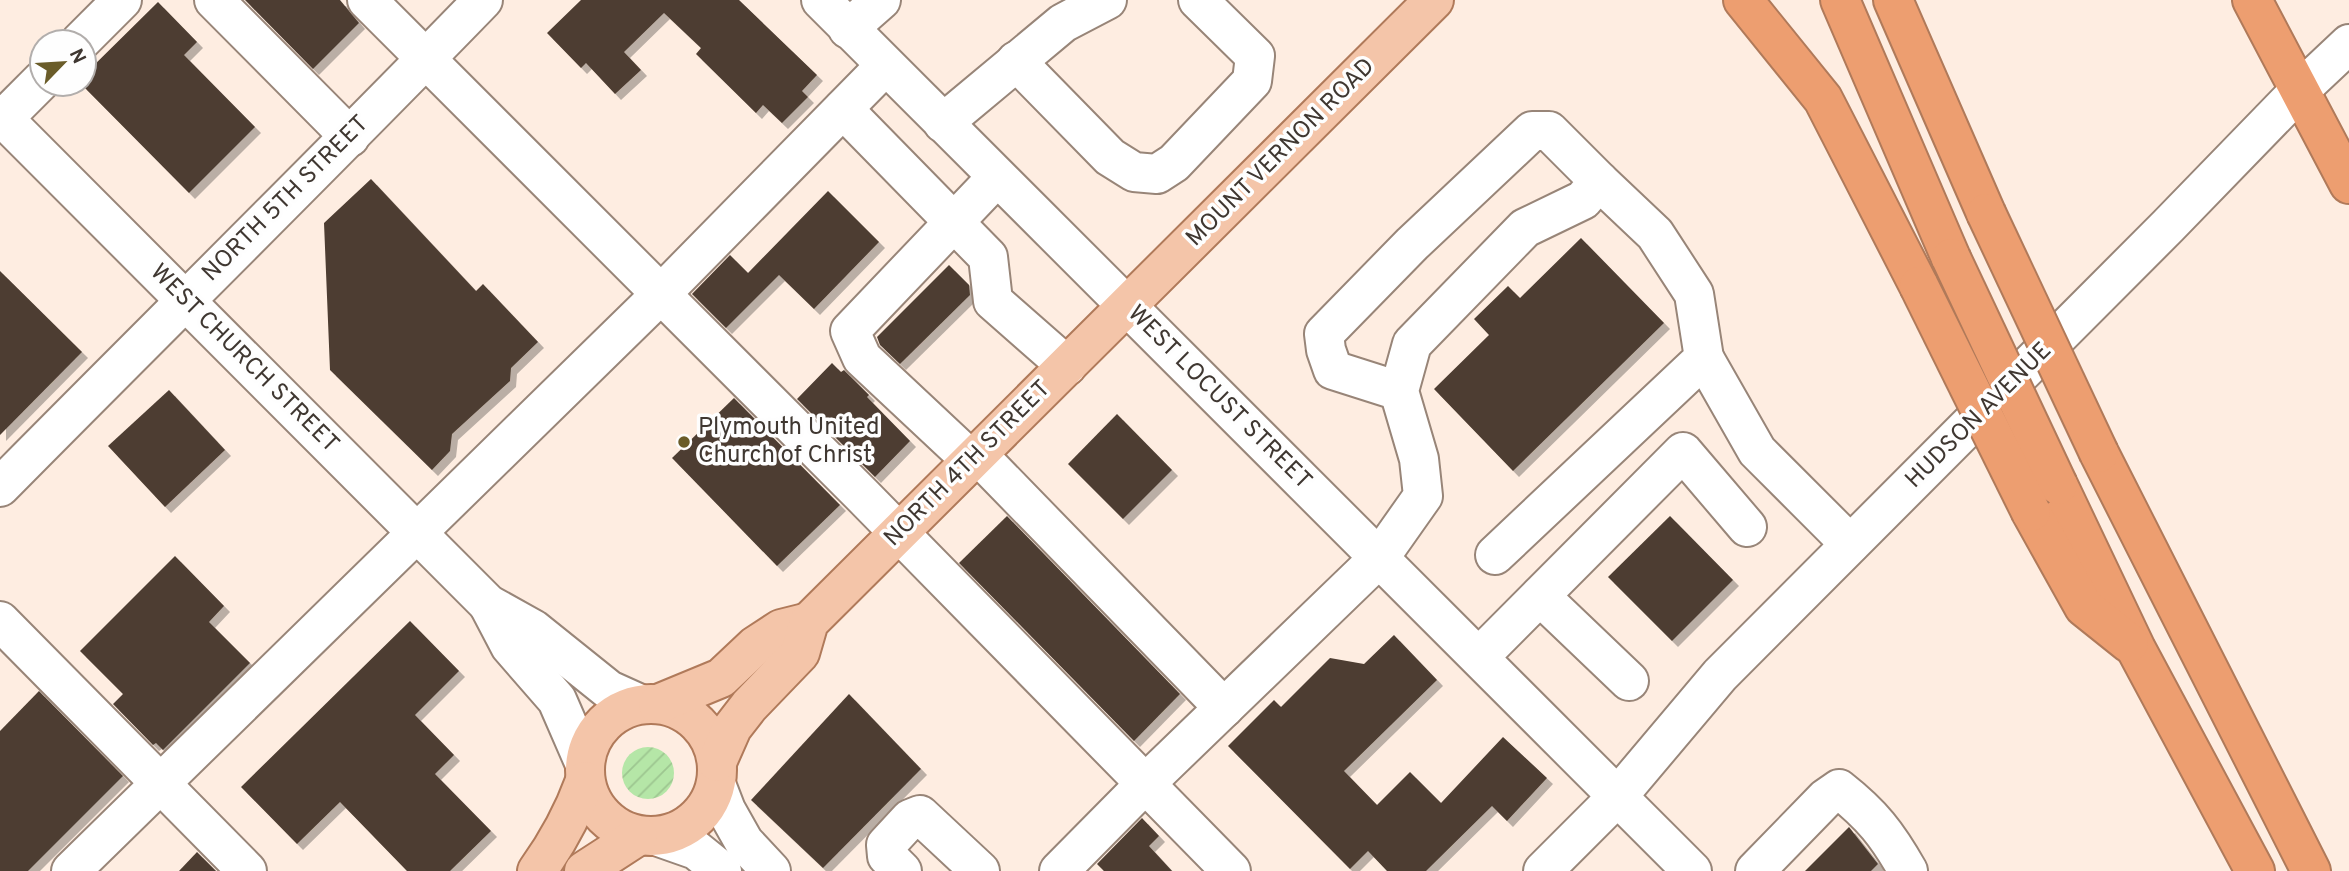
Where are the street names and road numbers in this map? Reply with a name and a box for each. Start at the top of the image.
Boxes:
street label: MOUNT VERNON ROAD [1180,52,1382,254]
street label: NORTH 5TH STREET [196,109,376,289]
street label: WEST CHURCH STREET [143,258,345,460]
street label: WEST LOCUST STREET [1121,300,1317,496]
street label: HUDSON AVENUE [1900,337,2058,495]
street label: NORTH 4TH STREET [879,375,1057,553]

